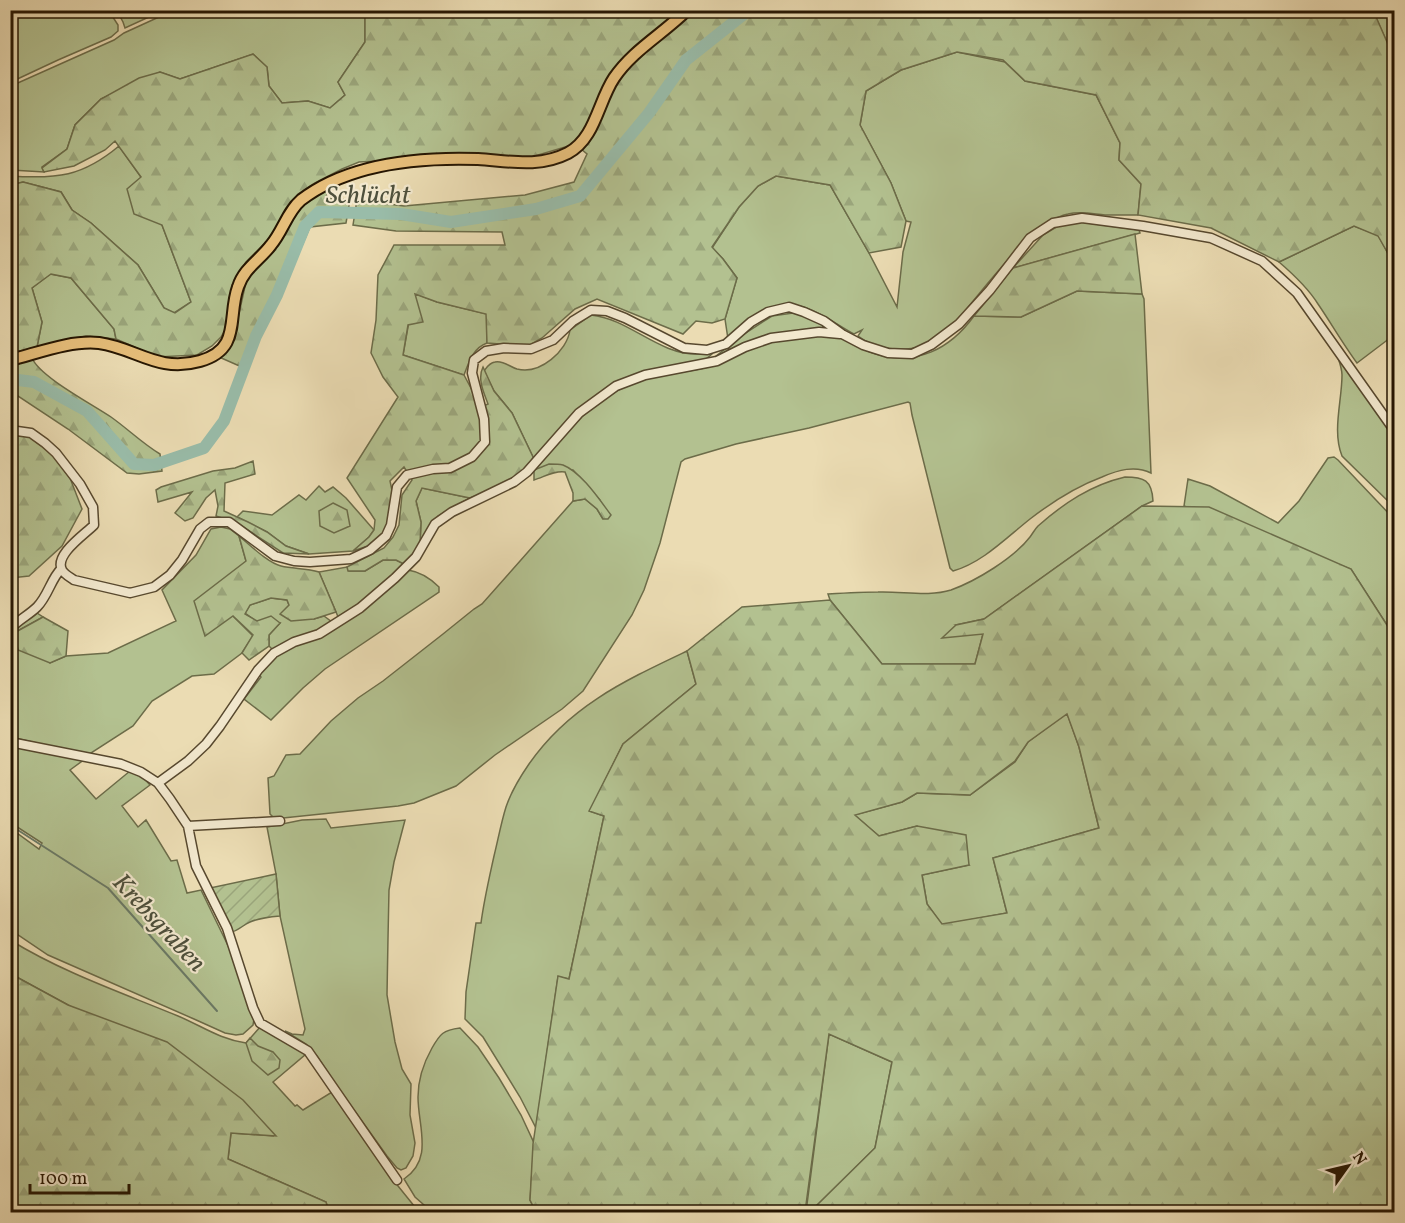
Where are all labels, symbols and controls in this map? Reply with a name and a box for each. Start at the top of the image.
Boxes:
water label: Schlücht [326,178,411,214]
water label: Krebsgraben [103,866,214,981]
north arrow [1318,1136,1378,1196]
text: N [1346,1148,1371,1170]
scale bar [30,1157,129,1195]
text: 100 m [39,1167,88,1192]

